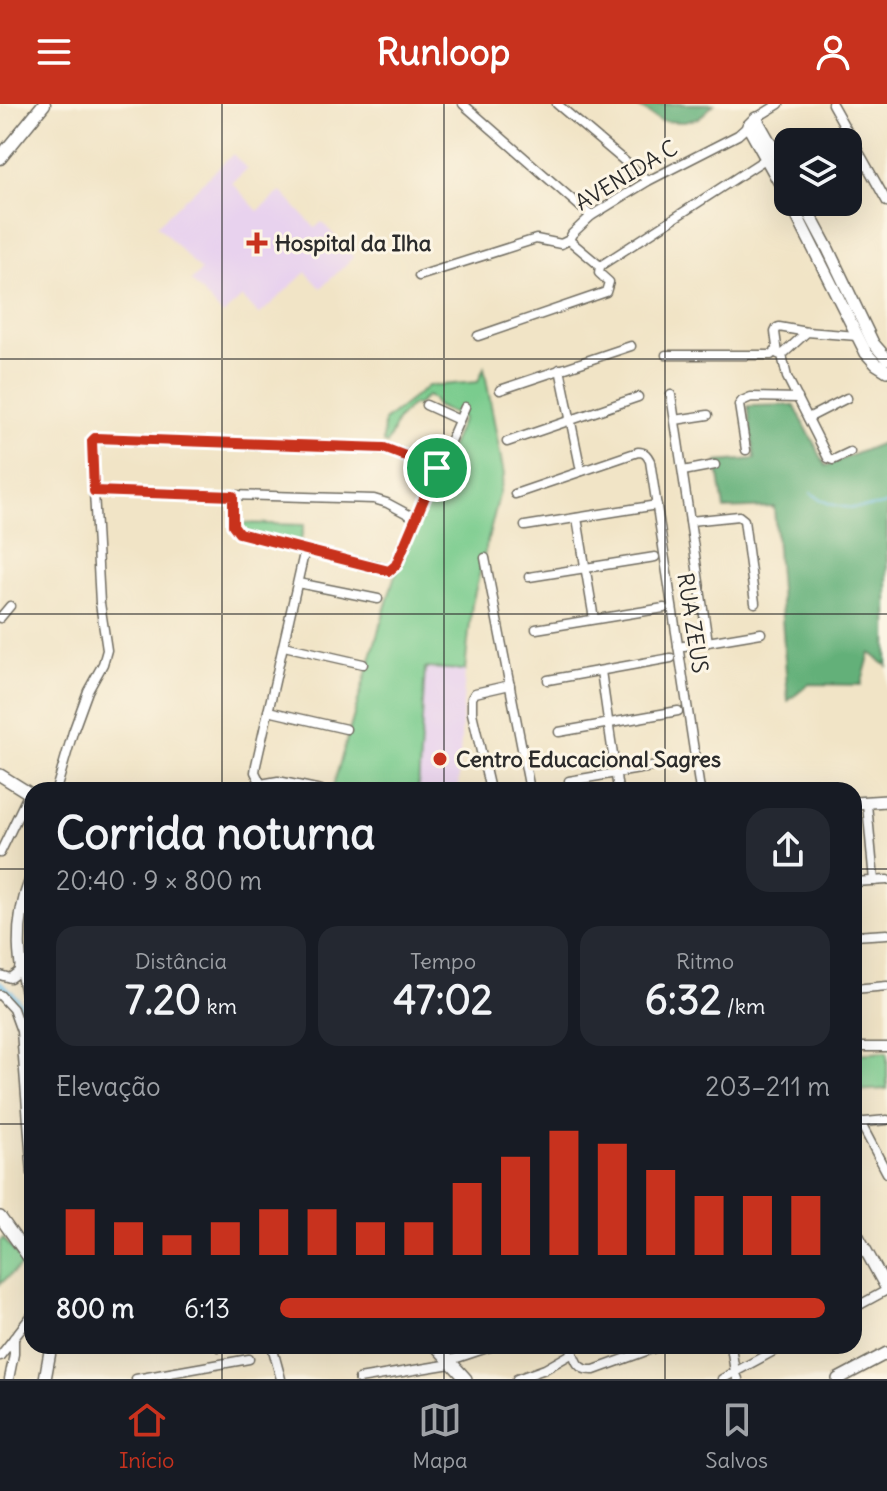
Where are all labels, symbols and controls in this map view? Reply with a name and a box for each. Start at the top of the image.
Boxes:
icon: menu [32,30,76,74]
text: Runloop [377,30,510,75]
icon: person [811,30,855,74]
map controls [774,128,862,216]
button: layers [774,128,862,216]
street label: AVENIDA C [570,134,682,216]
place label: Hospital da Ilha [275,229,432,257]
marker: Hospital da Ilha [246,232,268,254]
pin [403,434,471,502]
icon: arrive [415,446,459,490]
street label: RUA ZEUS [671,571,715,675]
place label: Centro Educacional Sagres [456,745,721,773]
marker: Centro Educacional Sagres [431,750,449,768]
text: Corrida noturna [56,806,375,861]
button: share [746,808,830,892]
text: 20:40 · 9 × 800 m [56,864,262,897]
text: Distância [135,947,227,975]
text: Tempo [410,947,476,975]
text: Ritmo [676,947,734,975]
text: 7.20 [125,975,201,1025]
text: 47:02 [393,975,493,1025]
text: 6:32 [645,975,722,1025]
text: km [201,992,237,1020]
text: /km [722,992,765,1020]
text: Elevação [56,1070,161,1103]
text: 203–211 m [705,1070,830,1103]
text: 800 m [56,1292,134,1325]
text: 6:13 [184,1292,230,1325]
tab: Início [119,1398,174,1474]
tab: Mapa [412,1398,468,1474]
tab: Salvos [705,1398,768,1474]

